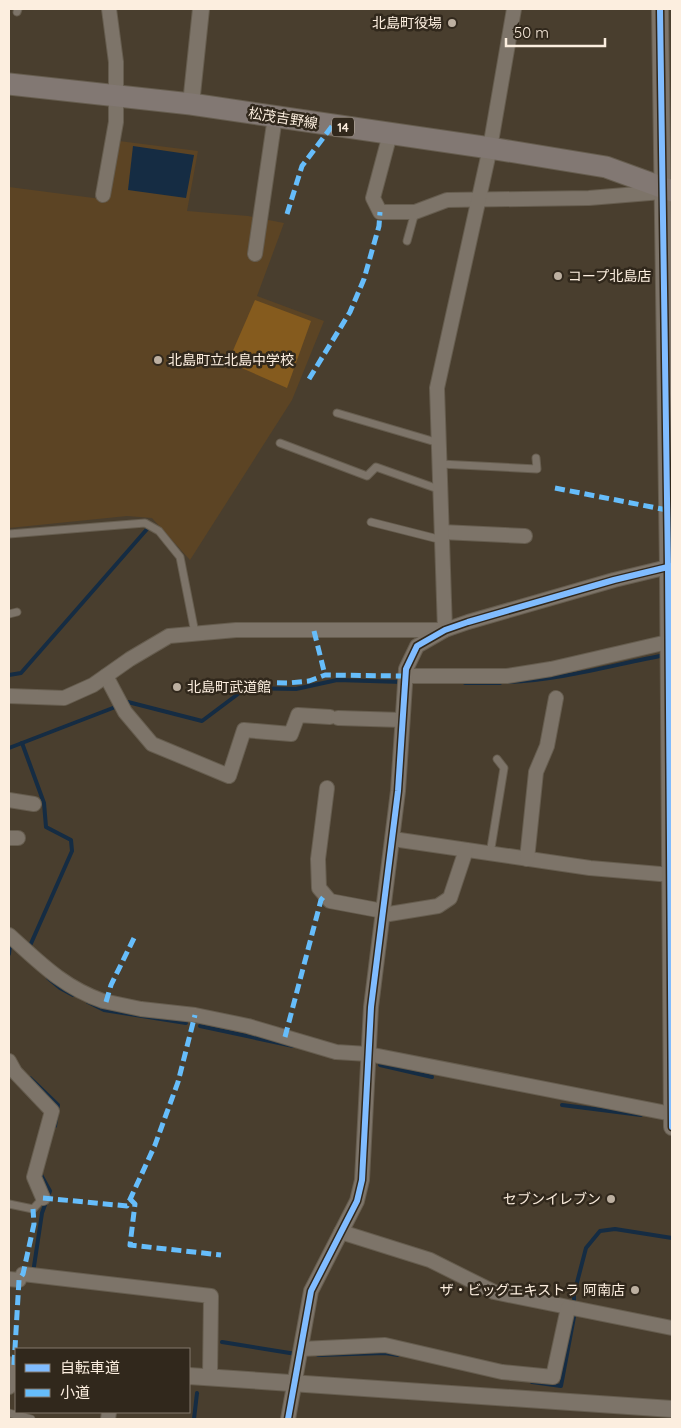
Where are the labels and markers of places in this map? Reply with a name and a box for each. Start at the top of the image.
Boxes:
place label: 北島町役場 [372,14,442,32]
marker: 北島町役場 [446,17,458,29]
place label: コープ北島店 [568,267,651,285]
marker: コープ北島店 [552,270,564,282]
place label: 北島町立北島中学校 [168,351,294,369]
marker: 北島町立北島中学校 [152,354,164,366]
place label: 北島町武道館 [187,678,271,696]
marker: 北島町武道館 [171,681,183,693]
place label: セブンイレブン [503,1190,601,1208]
marker: セブンイレブン [605,1193,617,1205]
place label: ザ・ビッグエキストラ 阿南店 [440,1281,625,1299]
marker: ザ・ビッグエキストラ 阿南店 [629,1284,641,1296]

